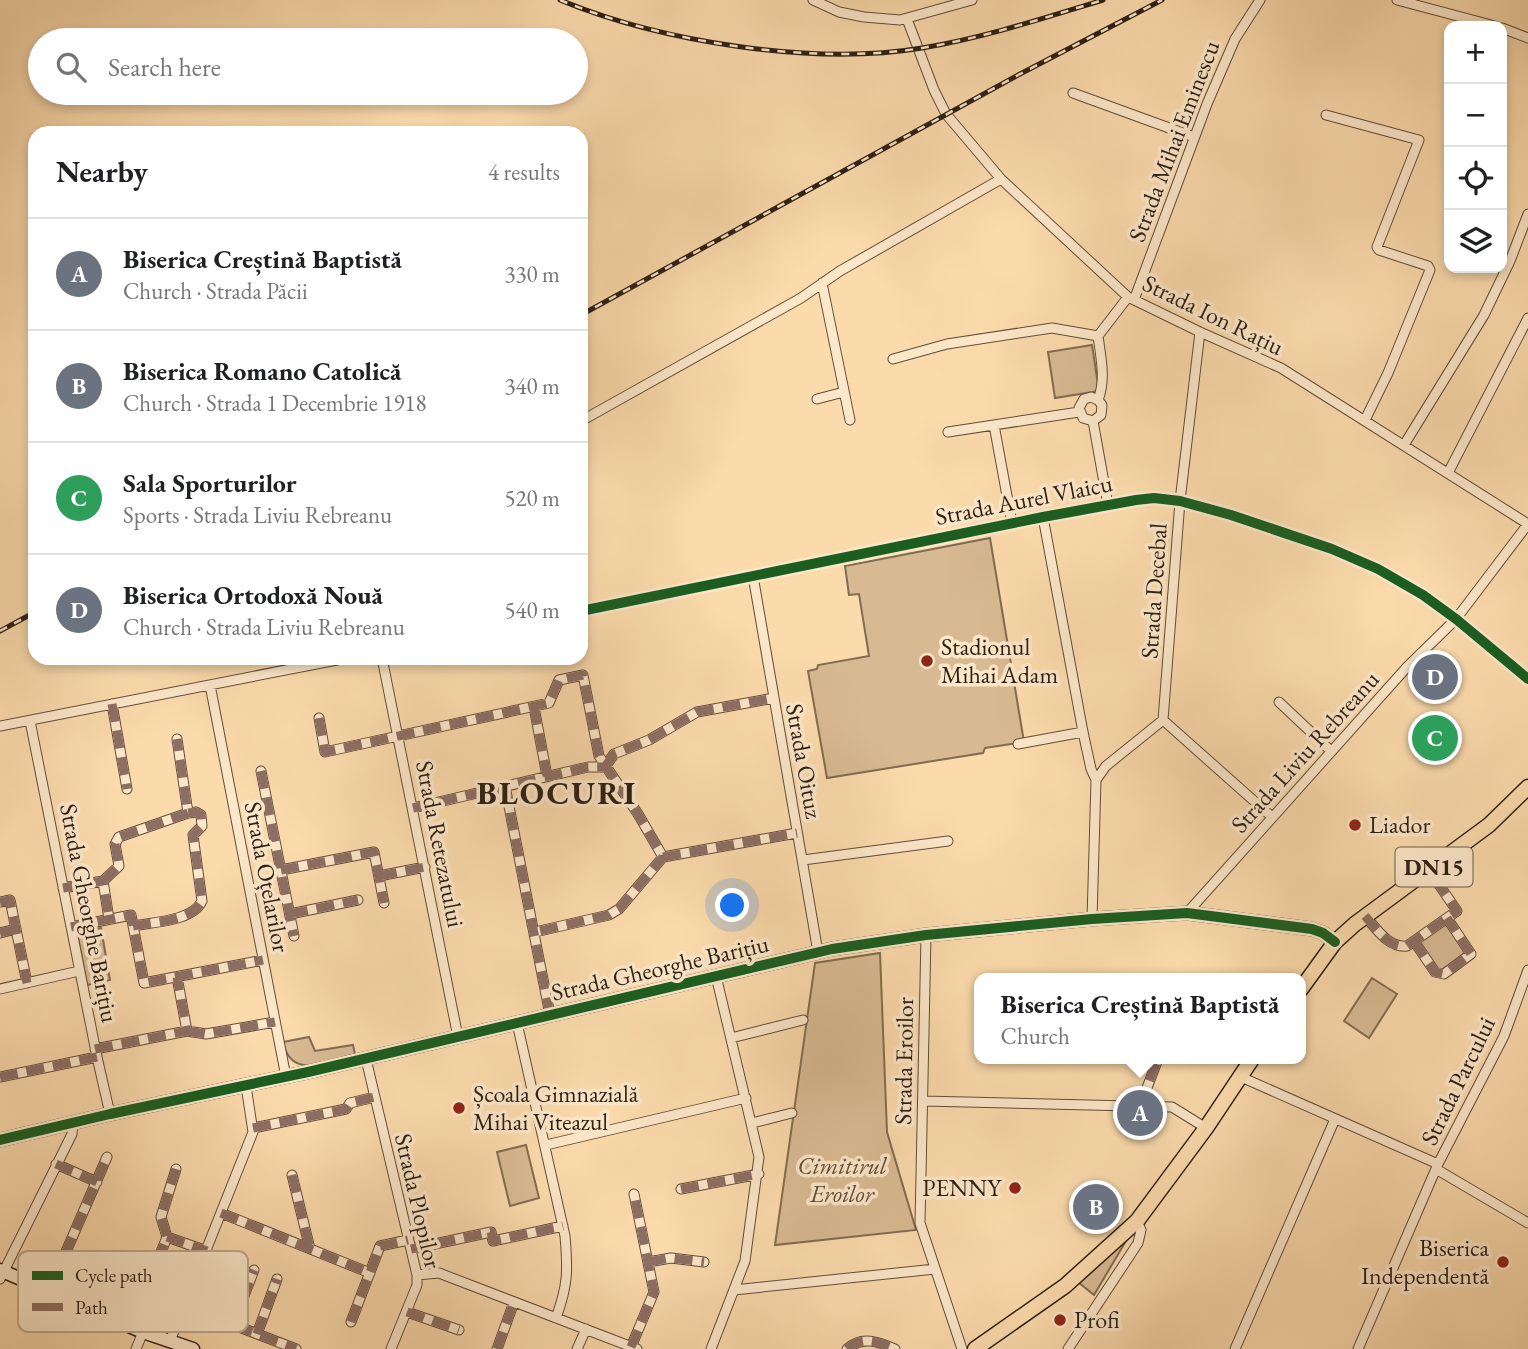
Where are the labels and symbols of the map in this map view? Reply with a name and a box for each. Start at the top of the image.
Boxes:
street label: Strada Mihai Eminescu [1121,35,1226,246]
street label: Strada Ion Rațiu [1138,267,1289,362]
street label: Strada Aurel Vlaicu [933,467,1115,532]
street label: Strada Decebal [1133,522,1174,660]
place label: Stadionul Mihai Adam [941,631,1058,690]
pin: D [1412,651,1458,703]
marker: Stadionul Mihai Adam [919,653,935,669]
street label: Strada Liviu Rebreanu [1224,664,1386,839]
street label: Strada Oituz [779,701,830,821]
pin: C [1412,712,1458,764]
street label: Strada Retezatului [409,758,472,930]
district label: BLOCURI [477,772,637,814]
street label: Strada Oțelarilor [238,799,297,955]
street label: Strada Gheorghe Barițiu [53,801,126,1025]
place label: Liador [1369,809,1431,840]
marker: Liador [1347,817,1363,833]
road number: DN15 [1396,848,1472,887]
your location [715,888,749,922]
street label: Strada Gheorghe Barițiu [548,927,772,1008]
street label: Strada Eroilor [887,997,920,1125]
street label: Strada Parcului [1413,1011,1502,1150]
place label: Școala Gimnazială Mihai Viteazul [473,1078,639,1137]
pin: A [1117,1087,1163,1139]
marker: Școala Gimnazială Mihai Viteazul [451,1100,467,1116]
street label: Strada Plopilor [388,1130,449,1271]
park label: Cimitirul Eroilor [797,1150,888,1209]
place label: PENNY [922,1172,1002,1203]
marker: PENNY [1007,1180,1023,1196]
pin: B [1073,1181,1119,1233]
place label: Biserica Independentă [1361,1232,1489,1291]
legend [18,1251,248,1332]
marker: Biserica Independentă [1495,1254,1511,1270]
text: Cycle path [75,1263,153,1288]
text: Path [75,1295,108,1320]
place label: Profi [1074,1304,1120,1335]
marker: Profi [1052,1312,1068,1328]

